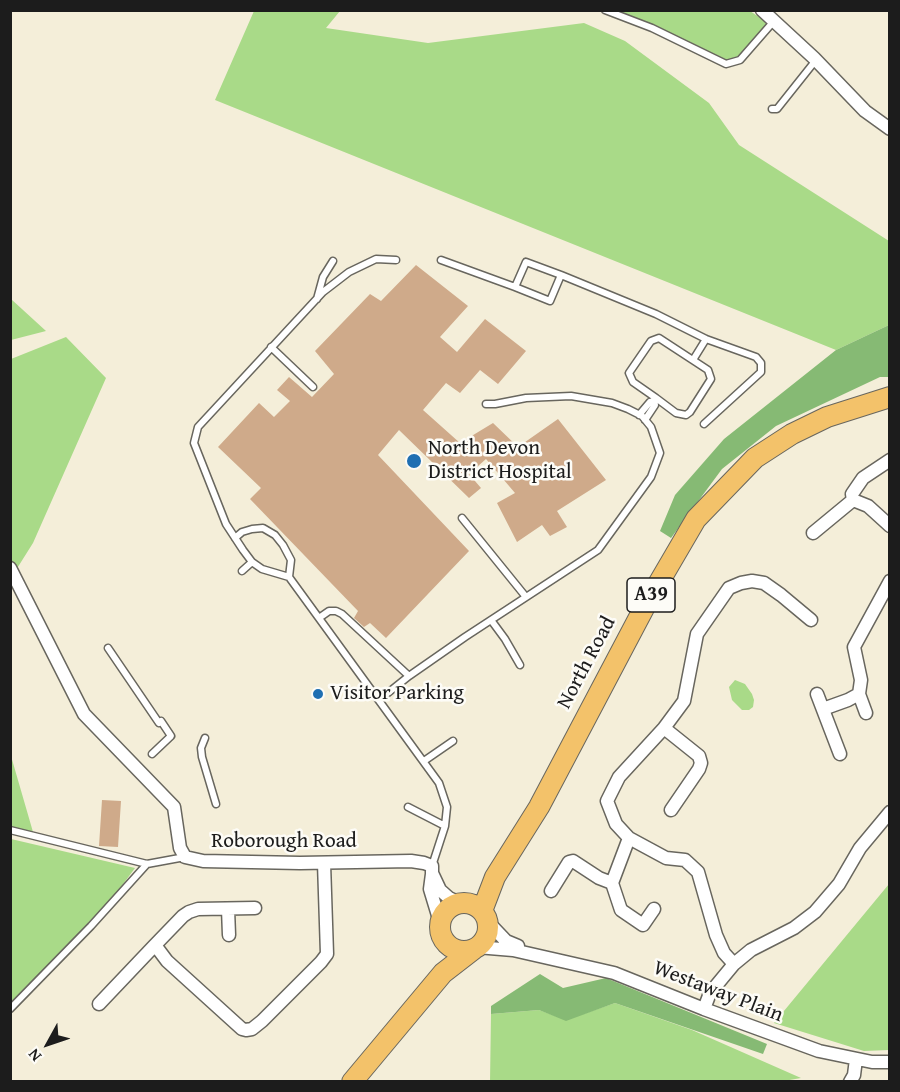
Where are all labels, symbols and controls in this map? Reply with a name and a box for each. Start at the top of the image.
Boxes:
place label: North Devon District Hospital [428,436,572,486]
marker: North Devon District Hospital [405,452,423,470]
road number: A39 [627,578,675,612]
street label: North Road [552,613,622,713]
place label: Visitor Parking [330,681,464,707]
marker: Visitor Parking [311,687,325,701]
street label: Roborough Road [211,829,357,855]
street label: Westaway Plain [650,956,786,1028]
north arrow [18,1014,78,1074]
text: N [22,1044,47,1067]

